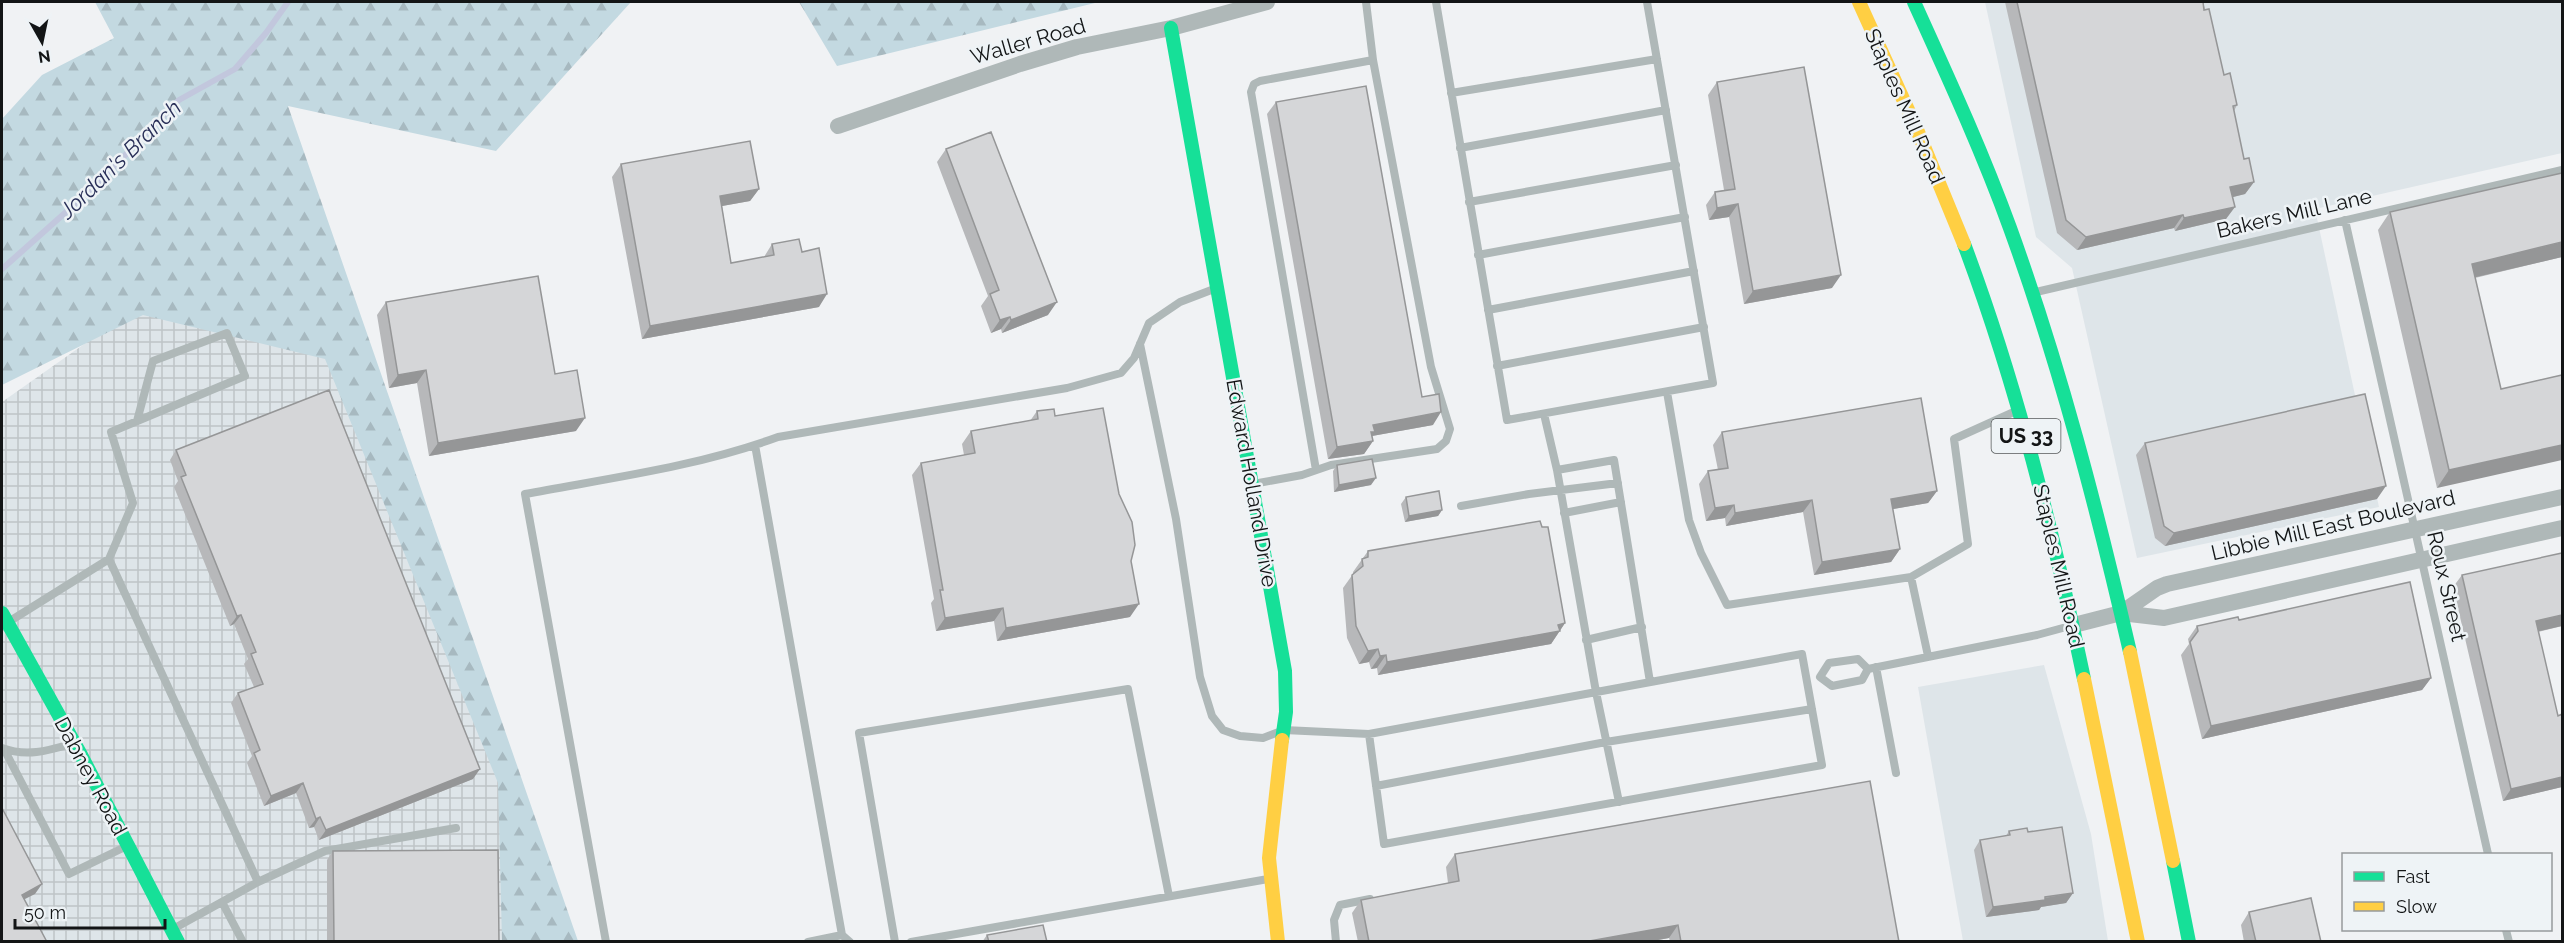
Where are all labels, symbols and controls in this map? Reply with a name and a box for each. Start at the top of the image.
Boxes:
north arrow [12,12,72,72]
street label: Waller Road [968,13,1088,69]
street label: Staples Mill Road [1860,25,1950,187]
text: N [37,46,52,67]
water label: Jordan's Branch [53,94,186,224]
street label: Bakers Mill Lane [2214,183,2374,243]
street label: Edward Holland Drive [1221,377,1283,589]
road number: US 33 [1992,419,2060,453]
street label: Staples Mill Road [2028,482,2090,650]
street label: Libbie Mill East Boulevard [2208,485,2458,565]
street label: Roux Street [2422,528,2472,644]
street label: Dabney Road [49,713,133,839]
legend [2342,853,2552,931]
text: Fast [2396,866,2430,887]
scale bar [15,892,165,930]
text: Slow [2396,896,2437,917]
text: 50 m [24,902,66,923]

